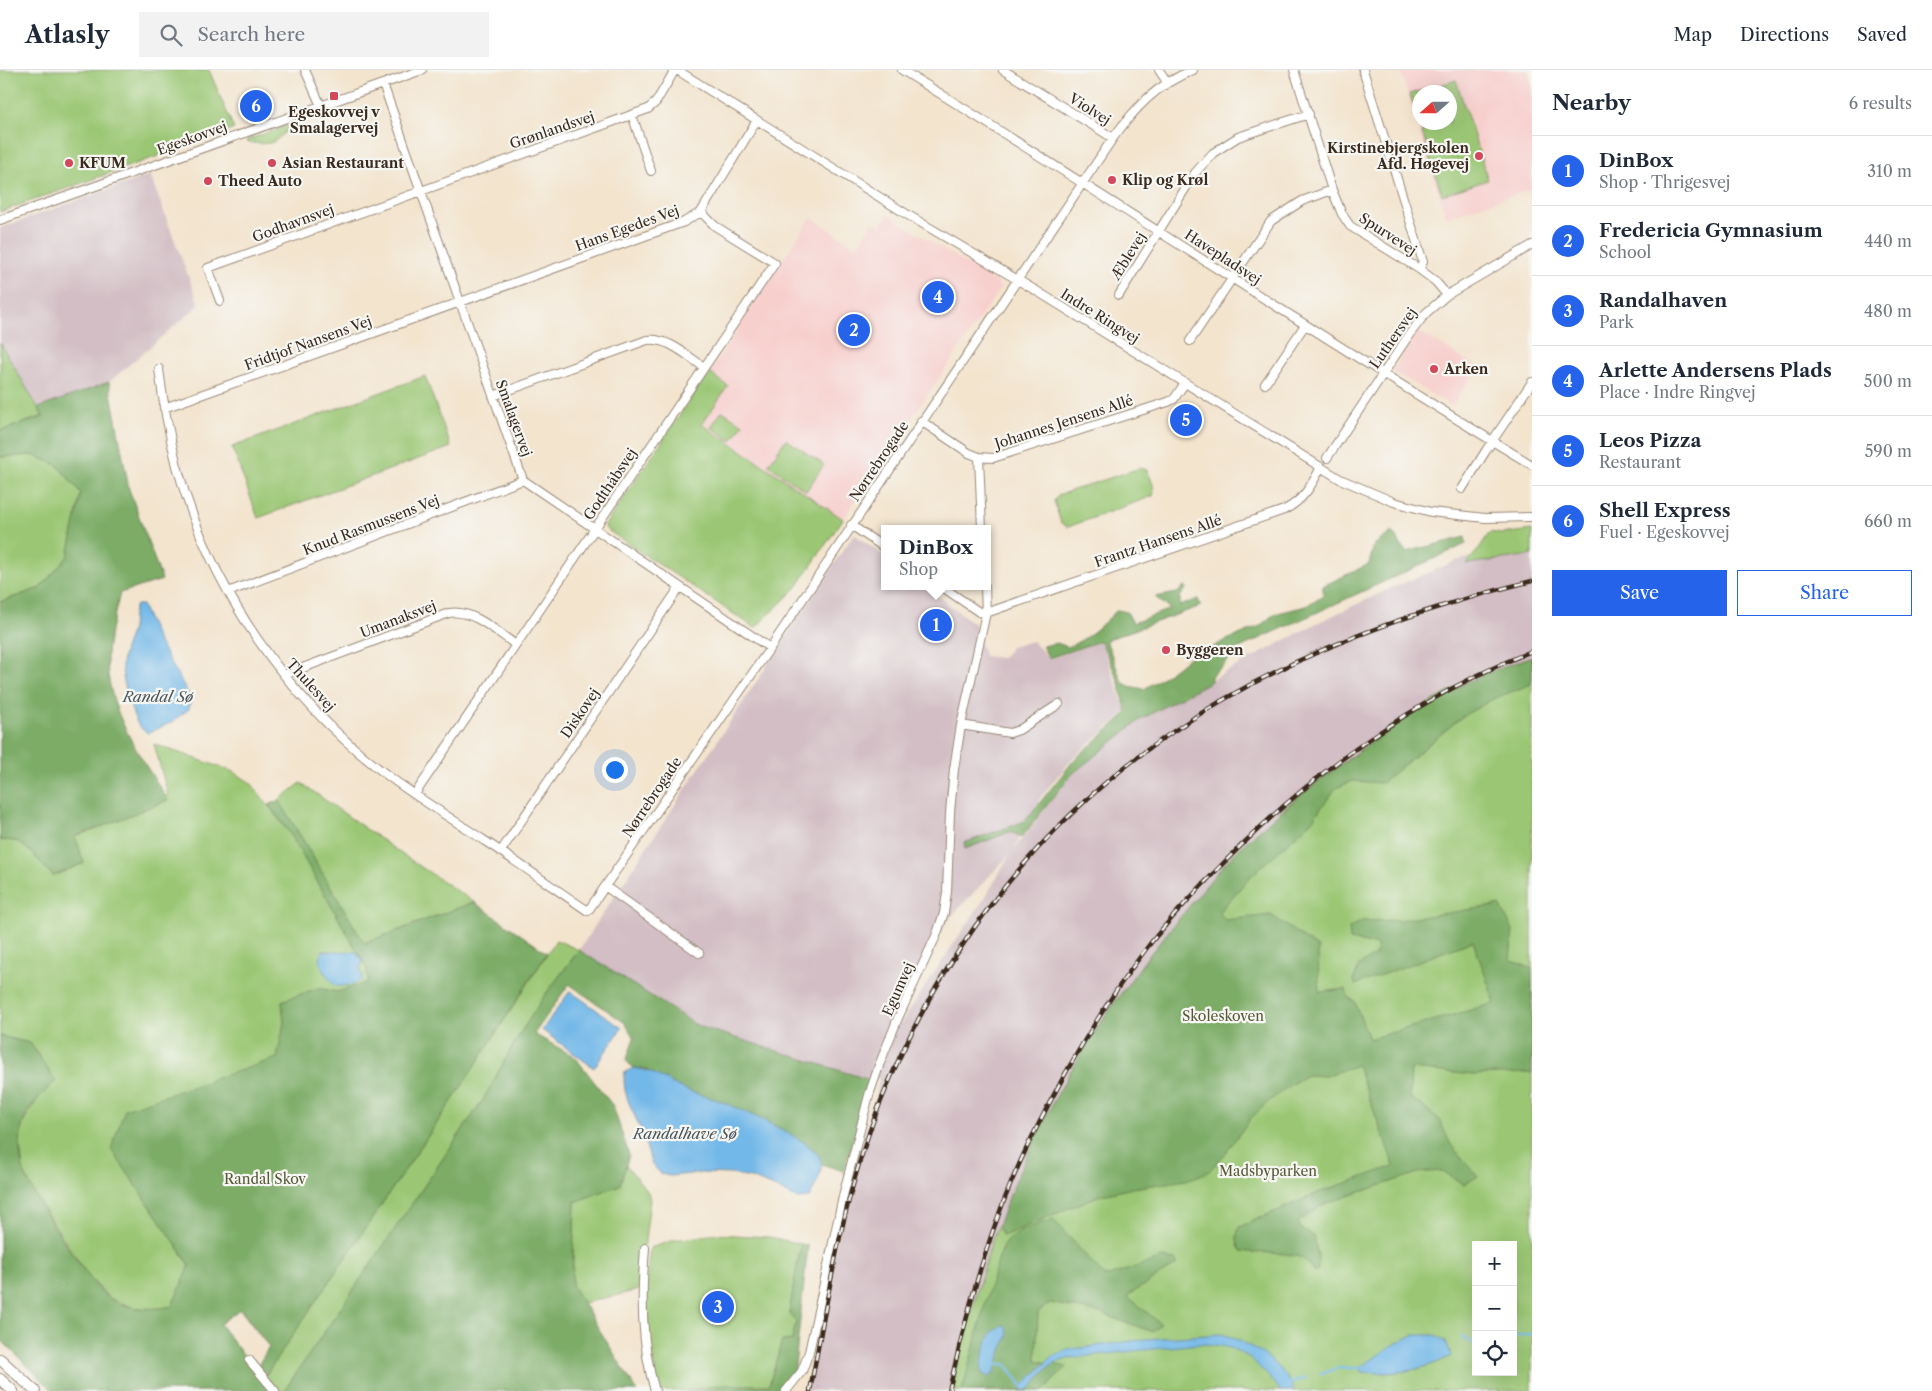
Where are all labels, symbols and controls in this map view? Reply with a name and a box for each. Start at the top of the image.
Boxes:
search box [139,12,489,57]
text: Atlasly [25,20,109,49]
icon: search [157,21,185,49]
text: Search here [197,23,305,46]
text: Map [1673,24,1712,46]
text: Directions [1740,24,1829,46]
text: Saved [1857,24,1907,46]
north arrow [1412,85,1457,130]
pin: 6 [240,87,272,125]
street label: Violvej [1065,89,1114,129]
marker: Egeskovvej v Smalagervej [328,90,340,102]
text: Nearby [1552,90,1631,115]
text: 6 results [1849,93,1912,113]
place label: Egeskovvej v Smalagervej [288,103,380,137]
street label: Grønlandsvej [507,107,597,153]
street label: Egeskovvej [155,117,229,159]
place label: Kirstinebjergskolen Afd. Høgevej [1327,139,1469,173]
text: DinBox [1599,149,1673,172]
marker: Kirstinebjergskolen Afd. Høgevej [1473,150,1485,162]
place label: KFUM [79,154,126,172]
place label: Asian Restaurant [281,154,404,172]
marker: KFUM [63,157,75,169]
marker: Asian Restaurant [266,157,278,169]
text: 1 [1564,161,1572,181]
text: 310 m [1867,161,1912,181]
place label: Klip og Krøl [1122,171,1208,189]
place label: Theed Auto [218,172,302,190]
text: Shop · Thrigesvej [1599,172,1730,192]
marker: Klip og Krøl [1106,174,1118,186]
marker: Theed Auto [202,175,214,187]
street label: Godhavnsvej [250,200,336,246]
street label: Hans Egedes Vej [573,201,681,255]
street label: Spurvevej [1356,209,1420,259]
text: Fredericia Gymnasium [1599,219,1823,242]
street label: Havepladsvej [1181,226,1265,288]
street label: Æblevej [1106,229,1150,284]
text: 2 [1563,231,1573,251]
text: 440 m [1864,231,1912,251]
text: School [1599,242,1651,262]
pin: 4 [922,278,954,316]
street label: Indre Ringvej [1057,285,1143,347]
text: Randalhaven [1599,289,1727,312]
text: 3 [1563,301,1573,321]
text: 480 m [1864,301,1912,321]
street label: Luthersvej [1365,304,1421,372]
pin: 2 [838,311,870,349]
street label: Fridtjof Nansens Vej [242,312,374,374]
text: Park [1599,312,1634,332]
text: Arlette Andersens Plads [1599,359,1832,382]
place label: Arken [1443,360,1489,378]
marker: Arken [1428,363,1440,375]
text: 4 [1563,371,1573,391]
text: 500 m [1864,371,1912,391]
street label: Smalagervej [492,377,536,459]
text: Place · Indre Ringvej [1599,382,1755,402]
street label: Johannes Jensens Allé [991,391,1136,454]
pin: 5 [1170,401,1202,439]
street label: Nørrebrogade [845,417,913,505]
text: Leos Pizza [1599,429,1701,452]
text: 5 [1564,441,1572,461]
text: 590 m [1865,441,1912,461]
street label: Godthåbsvej [579,445,641,523]
text: Restaurant [1599,452,1681,472]
street label: Knud Rasmussens Vej [300,491,442,559]
text: Shell Express [1599,499,1731,522]
street label: Frantz Hansens Allé [1092,511,1224,571]
text: 6 [1563,511,1573,531]
text: 660 m [1864,511,1912,531]
text: Fuel · Egeskovvej [1599,522,1730,542]
popup [881,525,991,590]
text: DinBox [899,536,973,559]
text: Shop [899,559,938,579]
button: Save [1552,570,1727,616]
button: Share [1737,570,1912,616]
street label: Umanaksvej [357,596,439,642]
pin: 1 [920,606,952,644]
place label: Byggeren [1176,641,1244,659]
marker: Byggeren [1160,644,1172,656]
street label: Thulesvej [283,655,339,715]
street label: Diskovej [557,685,603,741]
water label: Randal Sø [122,687,194,706]
street label: Nørrebrogade [618,753,686,841]
your location [602,757,628,783]
street label: Egumvej [878,959,918,1019]
park label: Skoleskoven [1182,1007,1264,1025]
water label: Randalhave Sø [632,1124,738,1143]
park label: Madsbyparken [1219,1162,1317,1180]
park label: Randal Skov [224,1170,306,1188]
map controls [1472,1241,1517,1376]
button: + [1472,1241,1517,1286]
button: − [1472,1286,1517,1331]
pin: 3 [702,1288,734,1326]
button: locate [1472,1331,1517,1376]

